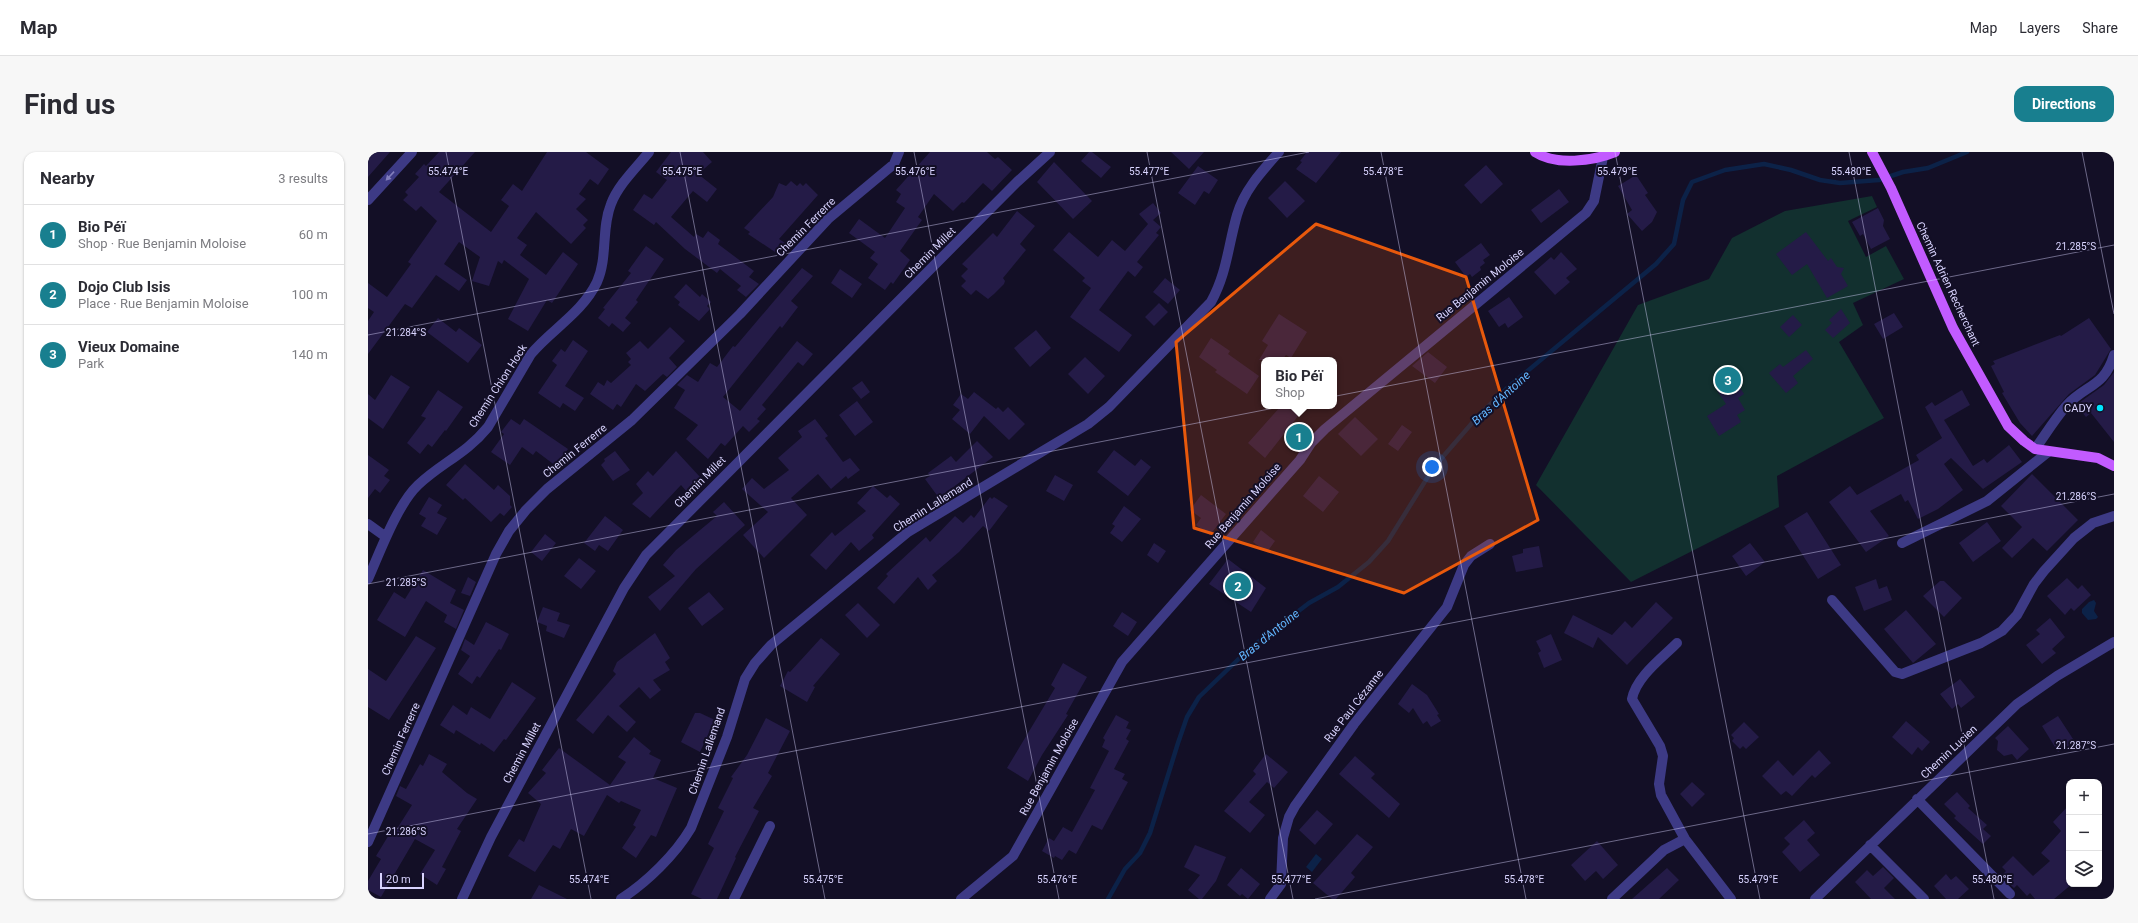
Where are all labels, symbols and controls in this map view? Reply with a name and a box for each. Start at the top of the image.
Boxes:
text: Map [20,16,58,39]
text: Map [1970,20,1997,36]
text: Layers [2019,20,2060,36]
text: Share [2082,20,2118,36]
button: Directions [2014,86,2114,122]
text: Find us [24,88,115,121]
text: 55.474°E [428,166,468,177]
text: 55.475°E [662,166,702,177]
text: 55.476°E [895,166,935,177]
text: 55.477°E [1129,166,1169,177]
text: 55.478°E [1363,166,1403,177]
text: 55.479°E [1597,166,1637,177]
text: 55.480°E [1831,166,1871,177]
text: Nearby [40,168,95,188]
text: 3 results [278,171,328,186]
one-way arrow [385,171,395,181]
street label: Chemin Ferrerre [774,195,838,259]
text: Bio Péï [78,218,126,236]
street label: Chemin Adrien Recherchant [1913,220,1983,349]
street label: Chemin Millet [902,224,959,281]
text: 1 [49,227,57,242]
text: 60 m [299,227,328,242]
text: Shop · Rue Benjamin Moloise [78,236,246,251]
text: 21.285°S [2056,241,2096,252]
street label: Rue Benjamin Moloise [1434,246,1527,324]
text: Dojo Club Isis [78,278,170,296]
text: 2 [49,287,57,302]
text: 100 m [291,287,328,302]
text: Place · Rue Benjamin Moloise [78,296,249,311]
text: 21.284°S [386,327,426,338]
text: Vieux Domaine [78,338,179,356]
street label: Chemin Chion Hock [466,342,530,430]
text: 3 [49,347,57,362]
text: 140 m [291,347,328,362]
text: Park [78,356,104,371]
popup [1261,357,1337,409]
pin: 3 [1715,365,1741,395]
text: Bio Péï [1275,367,1323,385]
water label: Bras d'Antoine [1469,368,1533,428]
text: Shop [1275,385,1305,400]
place label: CADY [2064,402,2092,415]
marker: CADY [2095,403,2105,413]
street label: Chemin Ferrerre [540,421,610,481]
pin: 1 [1286,422,1312,452]
street label: Chemin Millet [672,453,729,510]
your location [1422,457,1442,477]
street label: Rue Benjamin Moloise [1202,461,1284,551]
street label: Chemin Lallemand [891,475,975,535]
text: 21.286°S [2056,491,2096,502]
pin: 2 [1225,571,1251,601]
text: 21.285°S [386,577,426,588]
water label: Bras d'Antoine [1236,606,1302,664]
street label: Rue Paul Cézanne [1322,667,1386,745]
street label: Chemin Ferrerre [379,700,423,777]
street label: Chemin Lallemand [686,706,728,796]
street label: Rue Benjamin Moloise [1017,716,1081,818]
street label: Chemin Millet [500,720,544,786]
street label: Chemin Lucien [1918,723,1980,781]
text: 21.287°S [2056,740,2096,751]
map controls [2066,779,2102,887]
button: + [2066,779,2102,815]
button: − [2066,815,2102,851]
text: 21.286°S [386,826,426,837]
button: layers [2066,851,2102,887]
scale bar [380,871,424,890]
text: 20 m [386,873,411,886]
text: 55.474°E [569,874,609,885]
text: 55.475°E [803,874,843,885]
text: 55.476°E [1037,874,1077,885]
text: 55.477°E [1271,874,1311,885]
text: 55.478°E [1504,874,1544,885]
text: 55.479°E [1738,874,1778,885]
text: 55.480°E [1972,874,2012,885]

